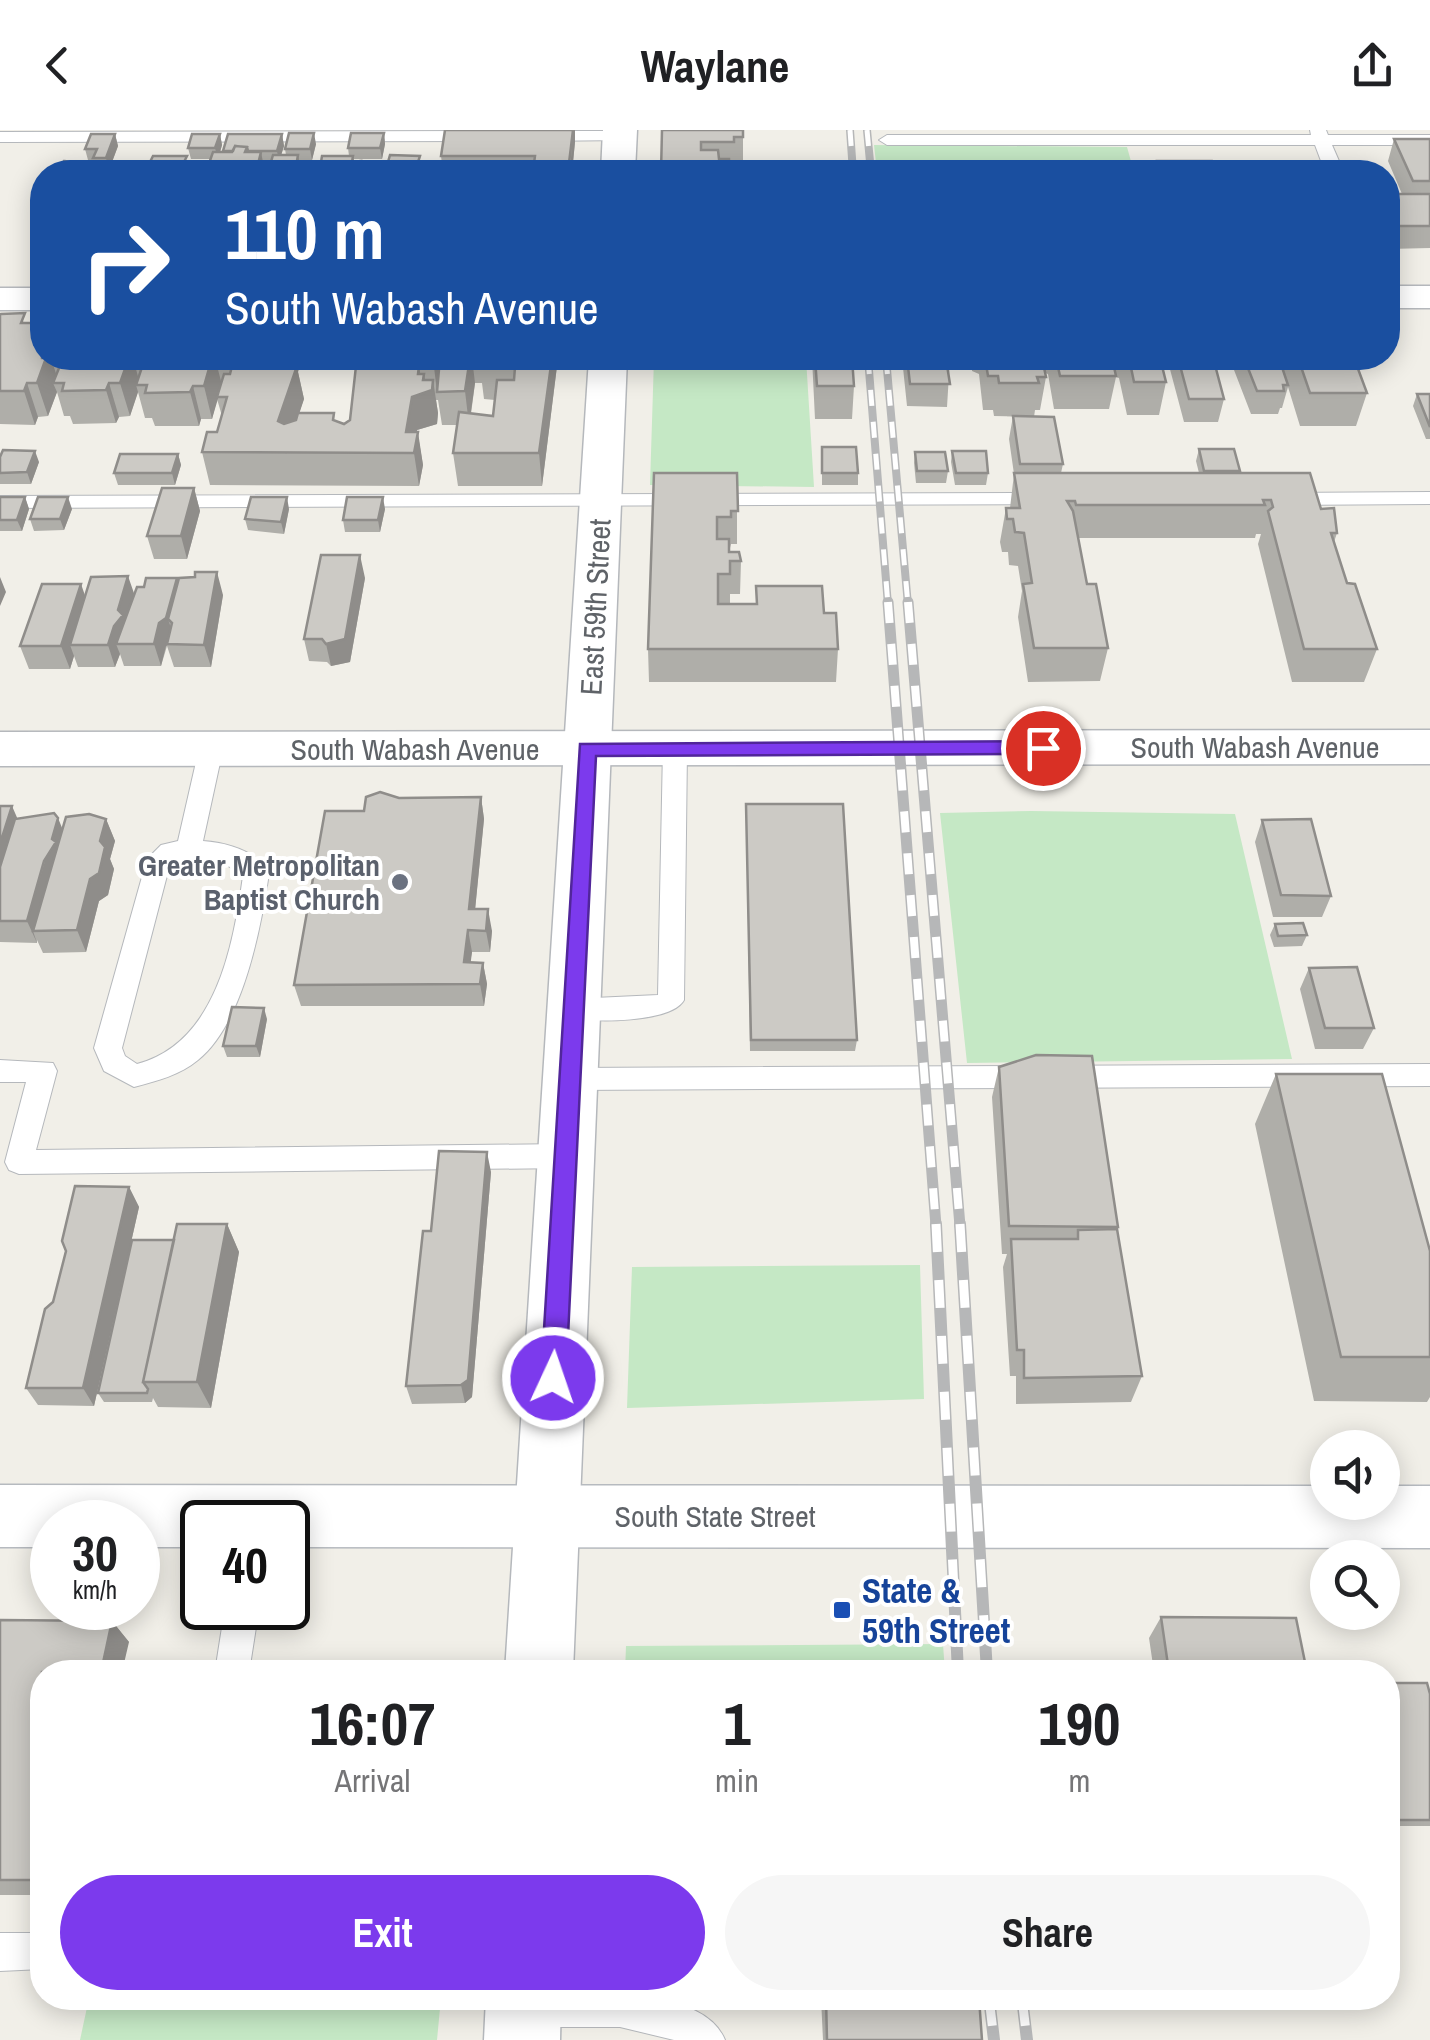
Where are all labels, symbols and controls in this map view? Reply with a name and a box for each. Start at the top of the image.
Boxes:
text: Waylane [641,35,789,96]
icon: back [30,38,85,93]
icon: share [1345,38,1400,93]
text: 110 m [225,187,385,281]
icon: right [60,200,190,330]
text: South Wabash Avenue [225,277,598,338]
street label: East 59th Street [570,518,620,696]
pin [1001,706,1086,791]
icon: arrive [1016,721,1071,776]
street label: South Wabash Avenue [1131,727,1379,767]
street label: South Wabash Avenue [291,729,539,769]
place label: Greater Metropolitan Baptist Church [138,845,380,919]
marker: Greater Metropolitan Baptist Church [389,871,411,893]
position arrow [501,1326,605,1430]
map controls [1310,1430,1400,1630]
button: sound [1310,1430,1400,1520]
street label: South State Street [614,1496,816,1536]
speed limit sign: 40 [180,1500,310,1630]
text: 30 [72,1519,118,1587]
button: search [1310,1540,1400,1630]
place label: State & 59th Street [862,1567,1011,1654]
text: km/h [73,1573,117,1607]
marker: State & 59th Street [831,1599,853,1621]
text: 16:07 [310,1683,435,1764]
text: 1 [723,1683,751,1764]
text: 190 [1038,1683,1120,1764]
text: Arrival [335,1759,410,1802]
text: min [715,1759,759,1802]
text: m [1068,1759,1090,1802]
button: Exit [60,1875,705,1990]
button: Share [725,1875,1370,1990]

